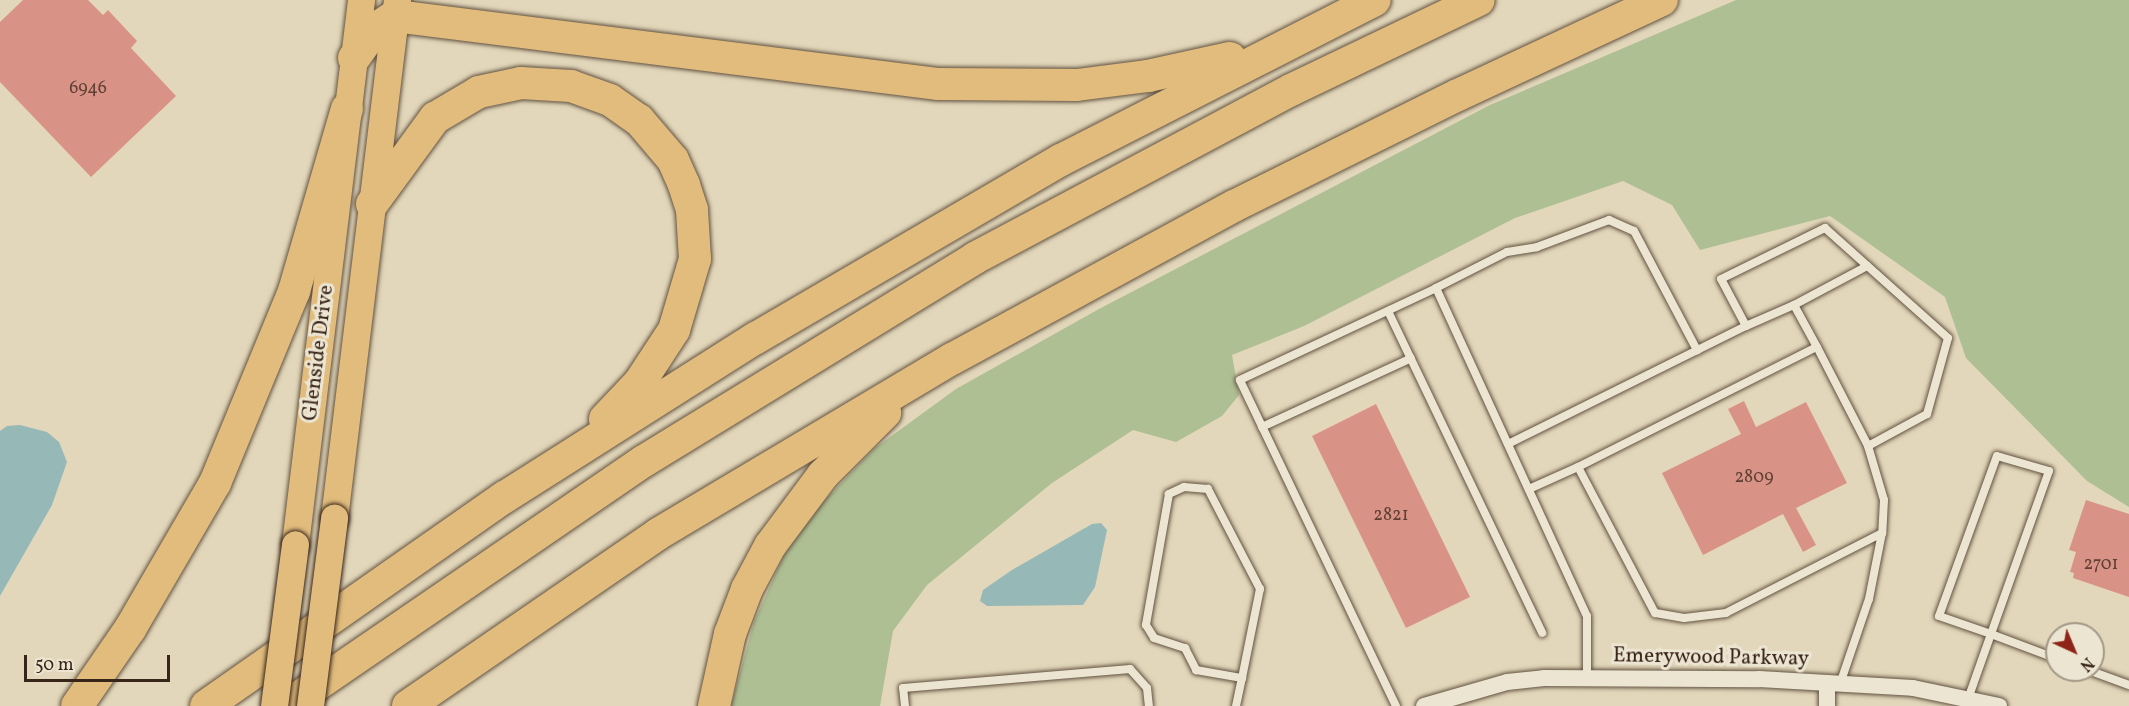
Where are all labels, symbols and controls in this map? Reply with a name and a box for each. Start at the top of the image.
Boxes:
house number: 6946 [69,78,107,100]
street label: Glenside Drive [298,284,340,422]
house number: 2809 [1734,467,1774,489]
house number: 2821 [1373,505,1409,527]
house number: 2701 [2083,554,2119,576]
north arrow [2045,622,2105,682]
scale bar [27,643,172,681]
street label: Emerywood Parkway [1613,644,1809,672]
text: N [2074,652,2098,675]
text: 50 m [35,653,74,678]

